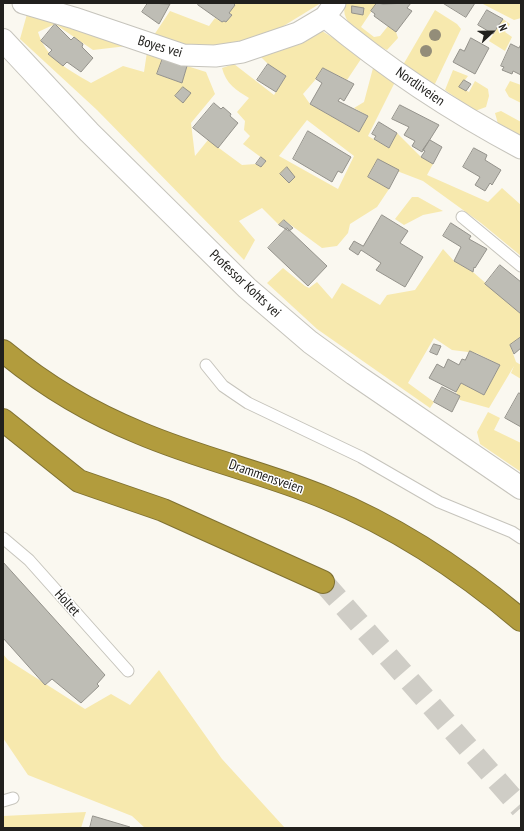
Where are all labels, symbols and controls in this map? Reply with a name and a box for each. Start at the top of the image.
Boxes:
north arrow [472,12,512,52]
text: N [496,22,511,33]
street label: Boyes vei [136,32,184,62]
street label: Nordliveien [392,64,448,110]
street label: Professor Kohts vei [206,247,284,321]
street label: Drammensveien [226,456,306,498]
street label: Holtet [51,586,83,620]

